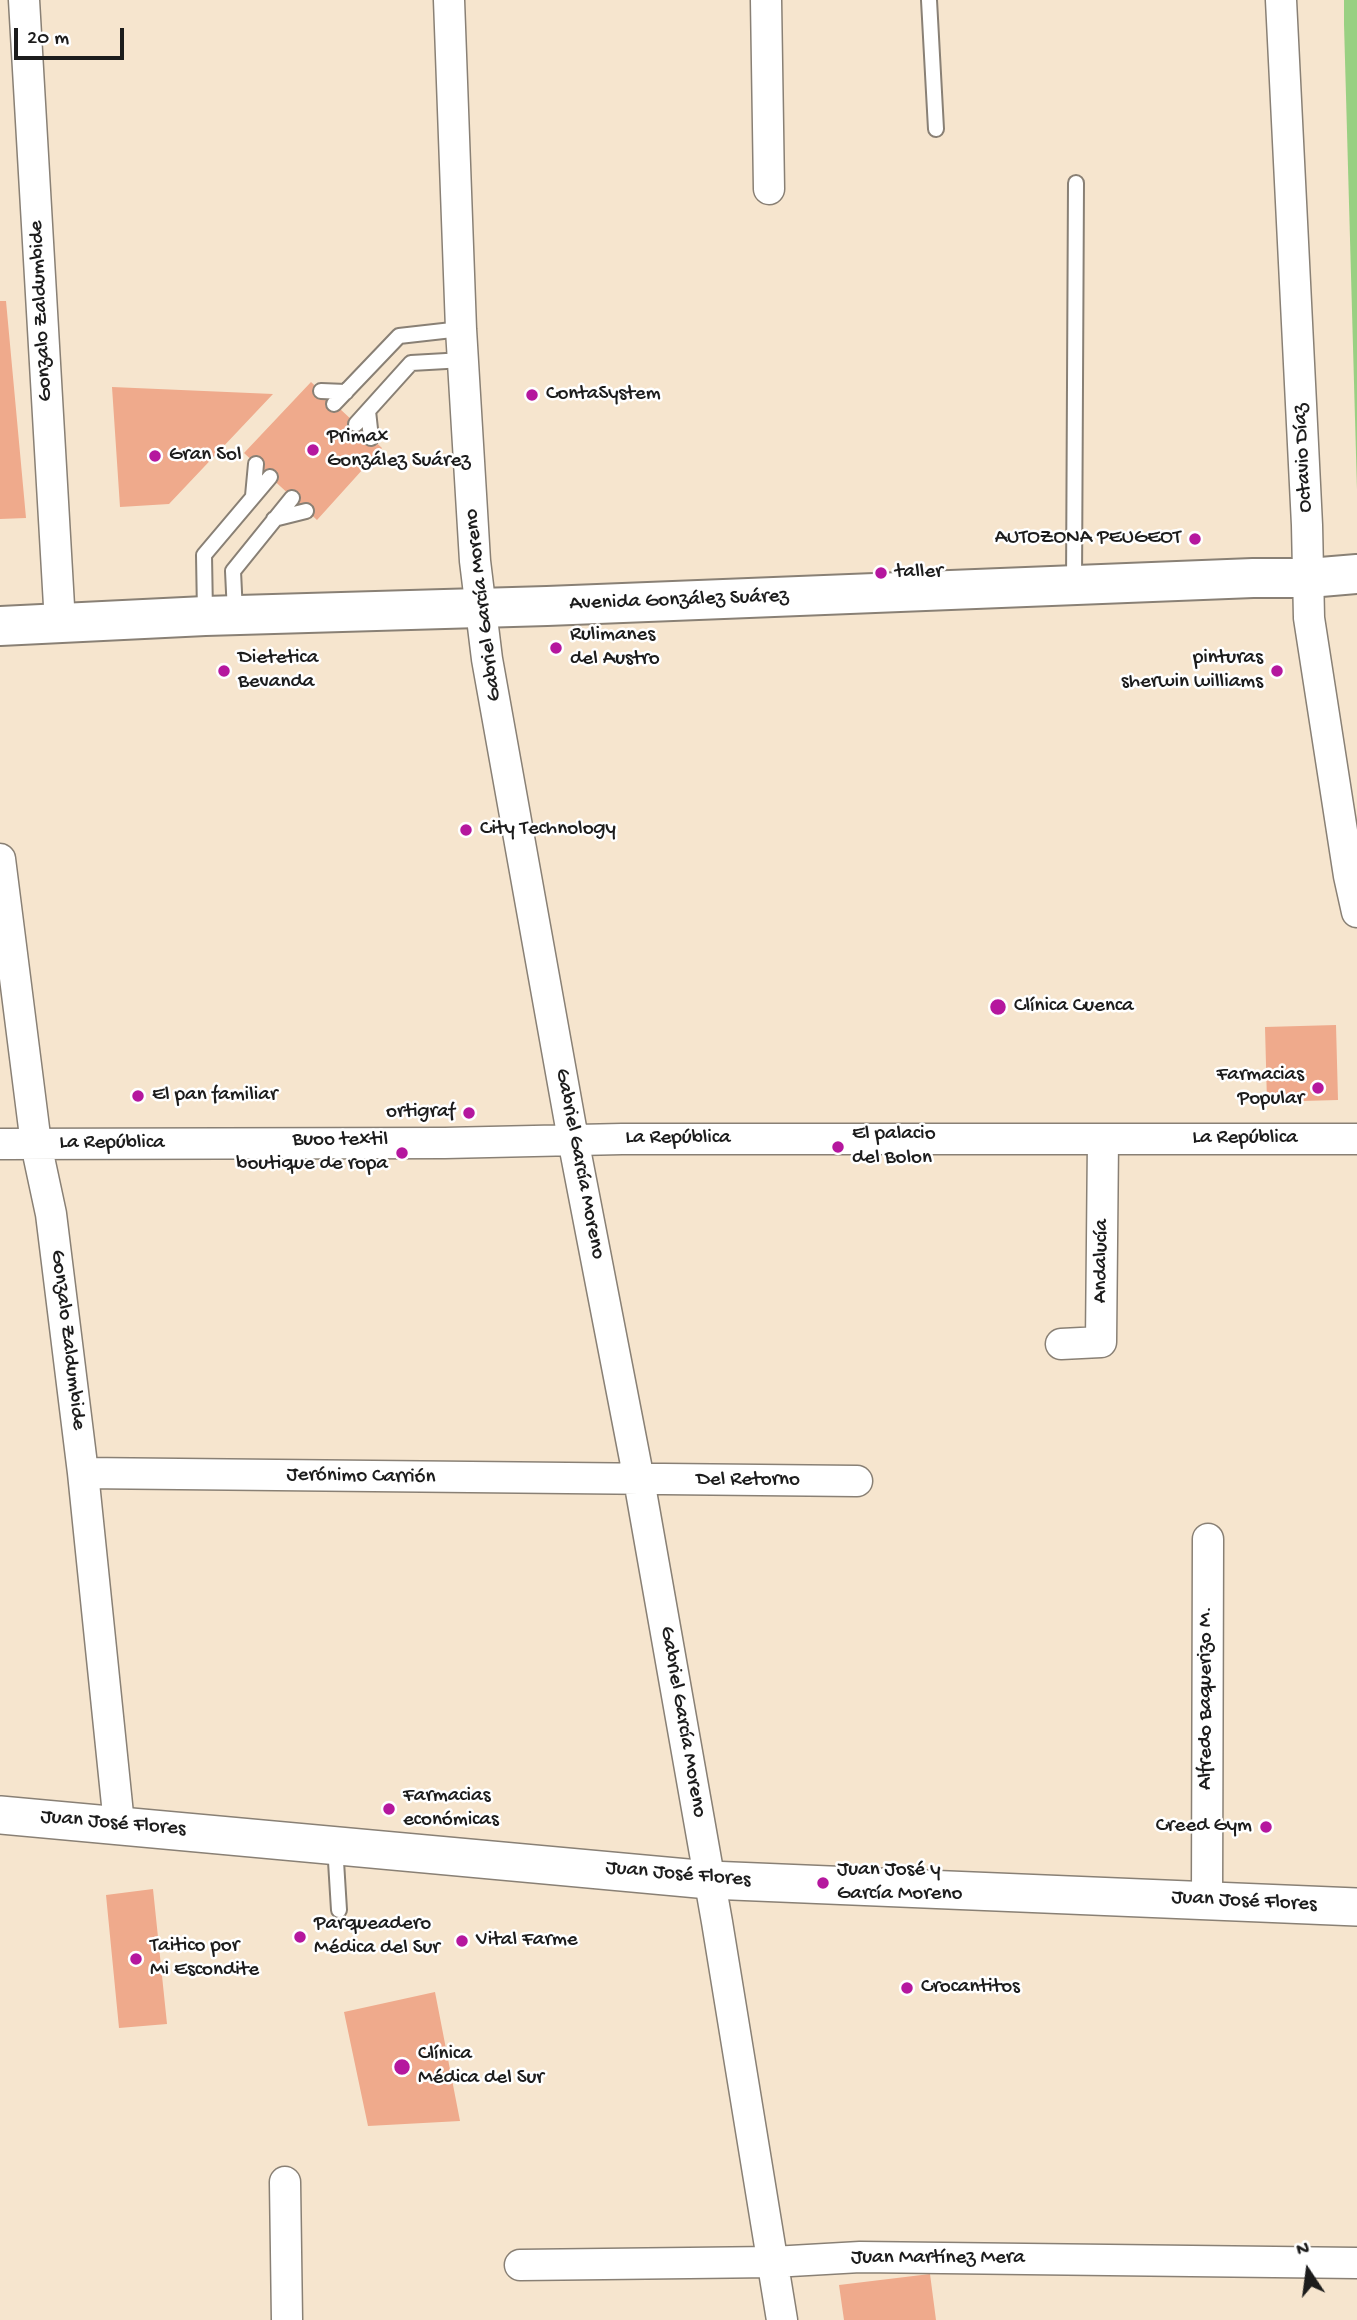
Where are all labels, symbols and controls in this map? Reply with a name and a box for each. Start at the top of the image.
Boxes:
scale bar [18,14,128,58]
text: 20 m [27,27,69,52]
street label: Gonzalo Zaldumbide [25,220,59,402]
place label: ContaSystem [546,382,661,408]
marker: ContaSystem [524,387,540,403]
street label: Octavio Díaz [1289,403,1319,513]
place label: Primax González Suárez [327,425,471,475]
marker: Primax González Suárez [305,442,321,458]
place label: Gran Sol [169,443,242,469]
marker: Gran Sol [147,448,163,464]
street label: Gabriel García Moreno [460,507,508,703]
place label: AUTOZONA PEUGEOT [995,526,1181,552]
marker: AUTOZONA PEUGEOT [1187,531,1203,547]
place label: taller [895,560,943,586]
marker: taller [873,565,889,581]
street label: Avenida González Suárez [569,585,789,617]
place label: Rulimanes del Austro [570,623,660,673]
marker: Rulimanes del Austro [548,640,564,656]
place label: Dietetica Bevanda [238,646,318,696]
place label: pinturas sherwin williams [1121,646,1263,696]
marker: Dietetica Bevanda [216,663,232,679]
marker: pinturas sherwin williams [1269,663,1285,679]
place label: City Technology [480,817,616,843]
marker: City Technology [458,822,474,838]
place label: Clínica Cuenca [1014,994,1134,1020]
marker: Clínica Cuenca [988,997,1008,1017]
place label: Farmacias Popular [1217,1063,1304,1113]
street label: Gabriel García Moreno [548,1067,610,1261]
marker: Farmacias Popular [1310,1080,1326,1096]
place label: El pan familiar [152,1083,277,1109]
marker: El pan familiar [130,1088,146,1104]
place label: ortigraf [386,1100,455,1126]
marker: ortigraf [461,1105,477,1121]
place label: El palacio del Bolon [852,1122,936,1172]
street label: La República [625,1126,731,1152]
street label: La República [1192,1126,1298,1152]
place label: Buoo textil boutique de ropa [236,1128,388,1178]
street label: La República [59,1131,165,1157]
marker: El palacio del Bolon [830,1139,846,1155]
marker: Buoo textil boutique de ropa [394,1145,410,1161]
street label: Andalucía [1089,1219,1115,1303]
street label: Gonzalo Zaldumbide [43,1249,91,1431]
street label: Jerónimo Carrión [286,1463,436,1491]
street label: Del Retorno [696,1468,800,1494]
street label: Alfredo Baquerizo M. [1194,1606,1220,1790]
street label: Gabriel García Moreno [653,1624,711,1820]
place label: Farmacias económicas [403,1784,499,1834]
marker: Farmacias económicas [381,1801,397,1817]
street label: Juan José Flores [39,1805,187,1843]
place label: Creed Gym [1156,1814,1252,1840]
marker: Creed Gym [1258,1819,1274,1835]
street label: Juan José Flores [604,1856,752,1894]
place label: Juan José y García Moreno [837,1858,962,1908]
marker: Juan José y García Moreno [815,1875,831,1891]
street label: Juan José Flores [1171,1886,1317,1918]
place label: Parqueadero Médica del Sur [314,1912,440,1962]
place label: Vital Farme [476,1928,578,1954]
marker: Parqueadero Médica del Sur [292,1929,308,1945]
marker: Vital Farme [454,1933,470,1949]
place label: Taitico por Mi Escondite [150,1934,259,1984]
marker: Taitico por Mi Escondite [128,1951,144,1967]
place label: Crocantitos [921,1975,1020,2001]
marker: Crocantitos [899,1980,915,1996]
place label: Clínica Médica del Sur [418,2042,544,2092]
marker: Clínica Médica del Sur [392,2057,412,2077]
north arrow [1273,2236,1343,2306]
text: N [1295,2237,1312,2263]
street label: Juan Martínez Mera [851,2246,1025,2272]

